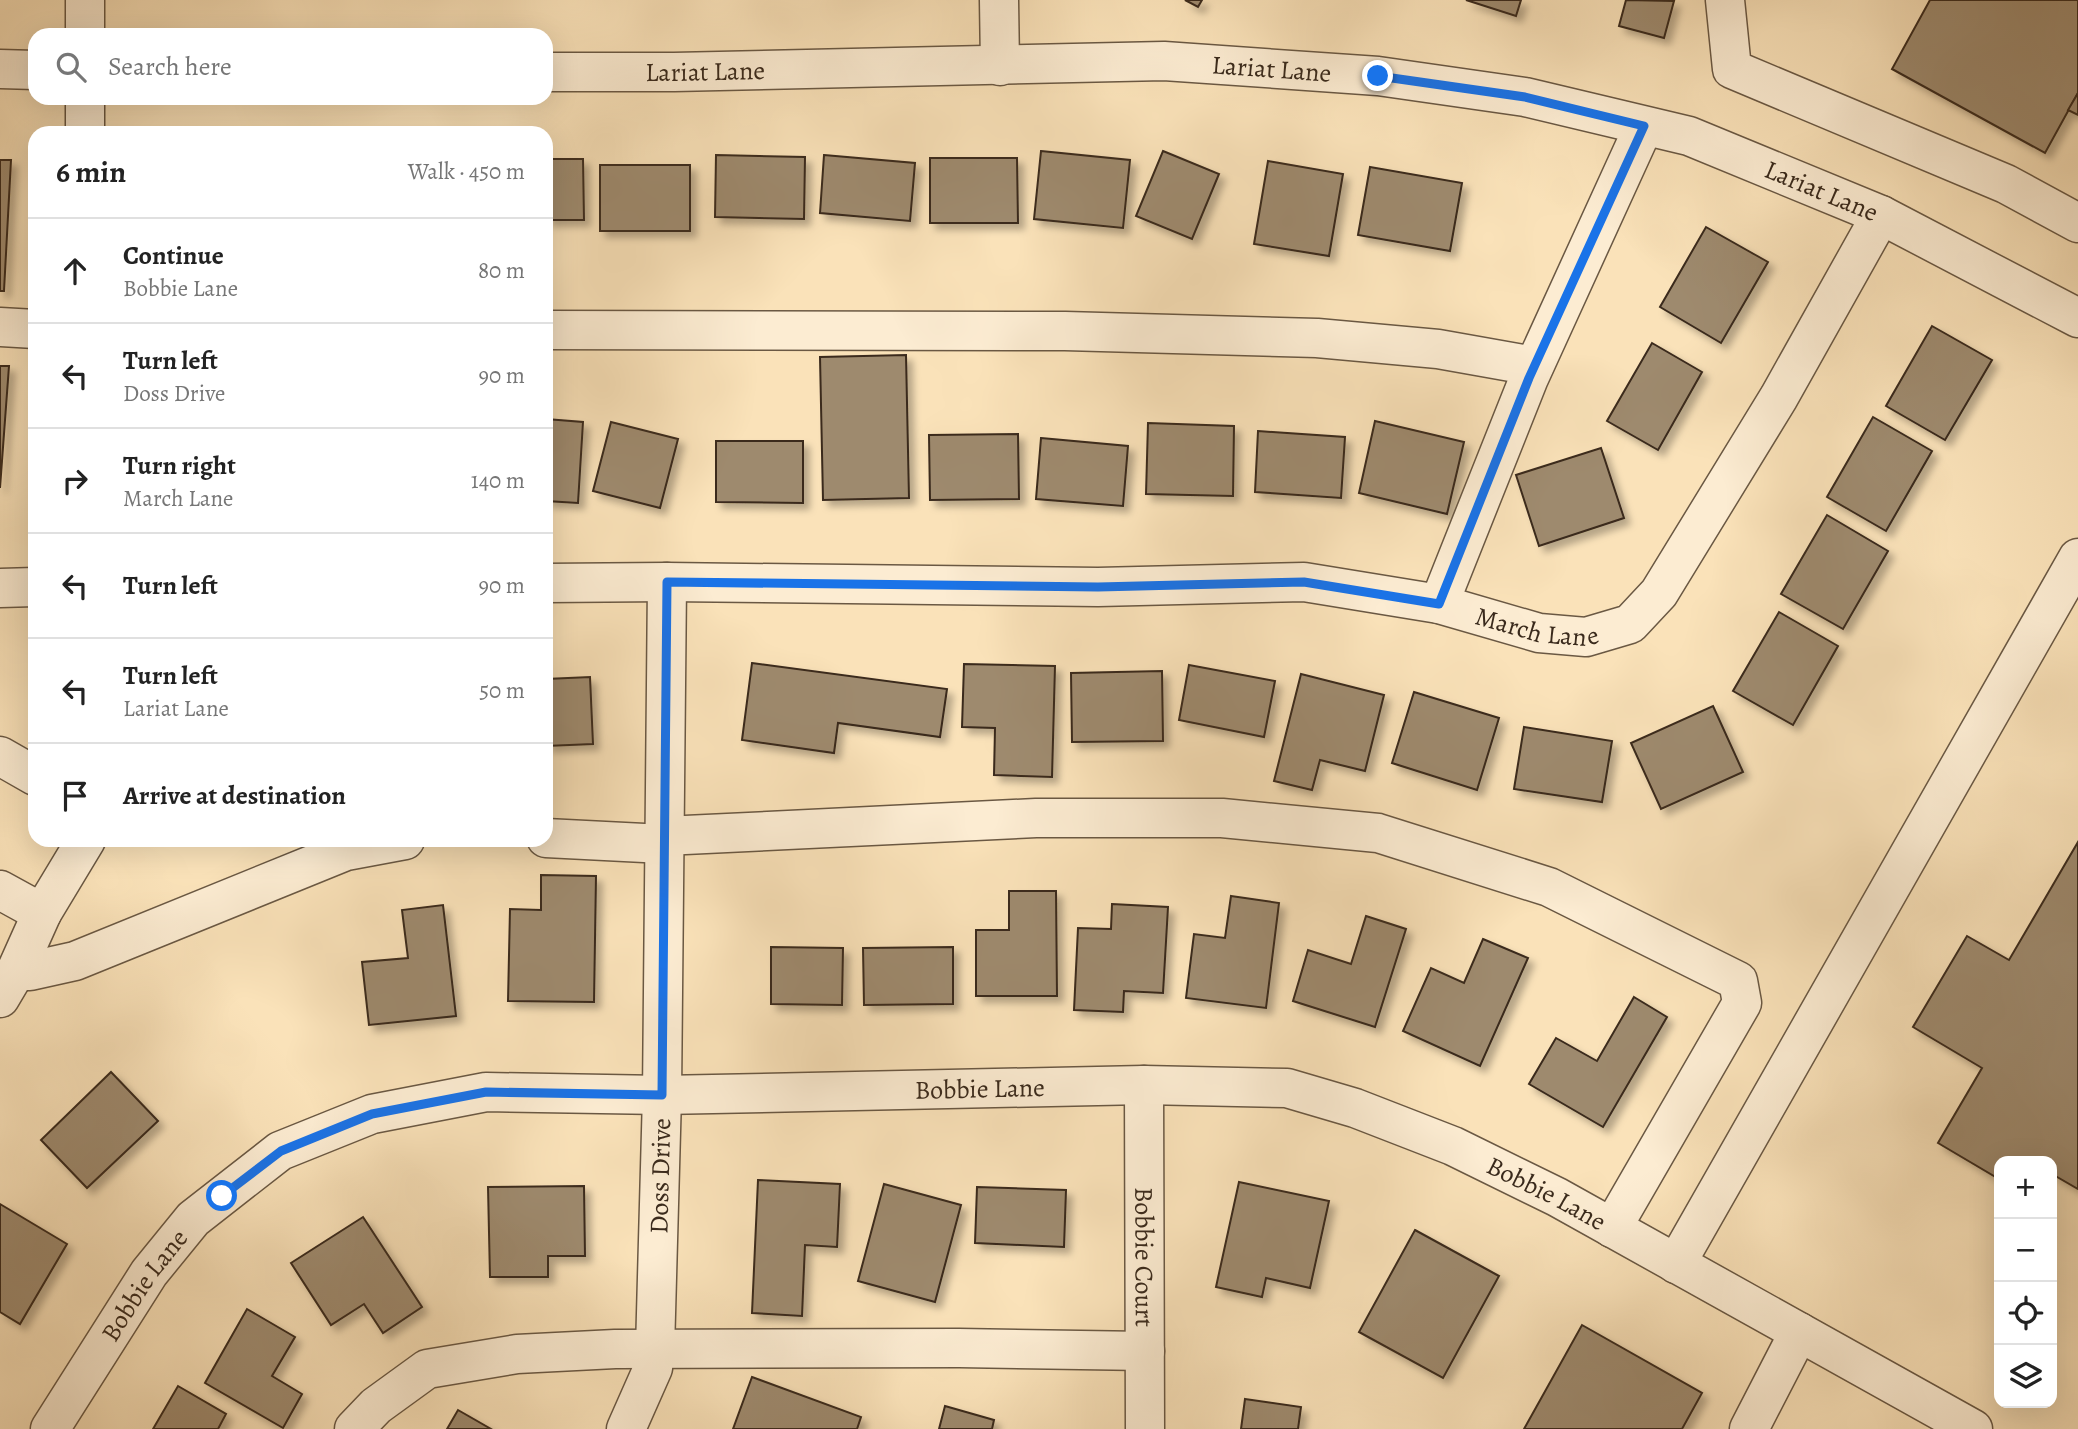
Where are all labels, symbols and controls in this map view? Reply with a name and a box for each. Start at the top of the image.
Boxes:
search box [28,28,553,105]
street label: Lariat Lane [1211,47,1333,91]
icon: search [52,48,90,86]
text: Search here [108,49,232,84]
street label: Lariat Lane [645,53,765,90]
route end [1362,60,1393,91]
text: 6 min [56,152,126,192]
street label: Lariat Lane [1759,152,1883,230]
text: Walk · 450 m [408,156,525,187]
text: Continue [123,238,224,273]
icon: ahead [56,252,94,290]
text: 80 m [478,255,525,286]
text: Bobbie Lane [123,273,238,304]
text: Turn left [123,343,218,378]
icon: left [56,357,94,395]
text: 90 m [479,360,525,391]
text: Doss Drive [123,378,225,409]
text: Turn right [123,448,236,483]
icon: right [56,462,94,500]
text: 140 m [471,465,525,496]
text: March Lane [123,483,233,514]
icon: left [56,567,94,605]
text: Turn left [123,568,218,603]
text: 90 m [479,570,525,601]
street label: March Lane [1471,598,1603,655]
text: Turn left [123,658,218,693]
icon: left [56,672,94,710]
text: 50 m [479,675,525,706]
text: Lariat Lane [123,693,229,724]
icon: arrive [56,777,94,815]
text: Arrive at destination [123,778,346,813]
street label: Bobbie Lane [914,1070,1045,1108]
street label: Doss Drive [641,1118,679,1234]
street label: Bobbie Lane [1481,1148,1612,1239]
map controls [1994,1156,2057,1408]
button: + [1994,1156,2057,1219]
route start [206,1180,237,1211]
street label: Bobbie Court [1126,1187,1162,1328]
button: − [1994,1219,2057,1282]
street label: Bobbie Lane [93,1222,196,1348]
button: locate [1994,1282,2057,1345]
button: layers [1994,1345,2057,1408]

